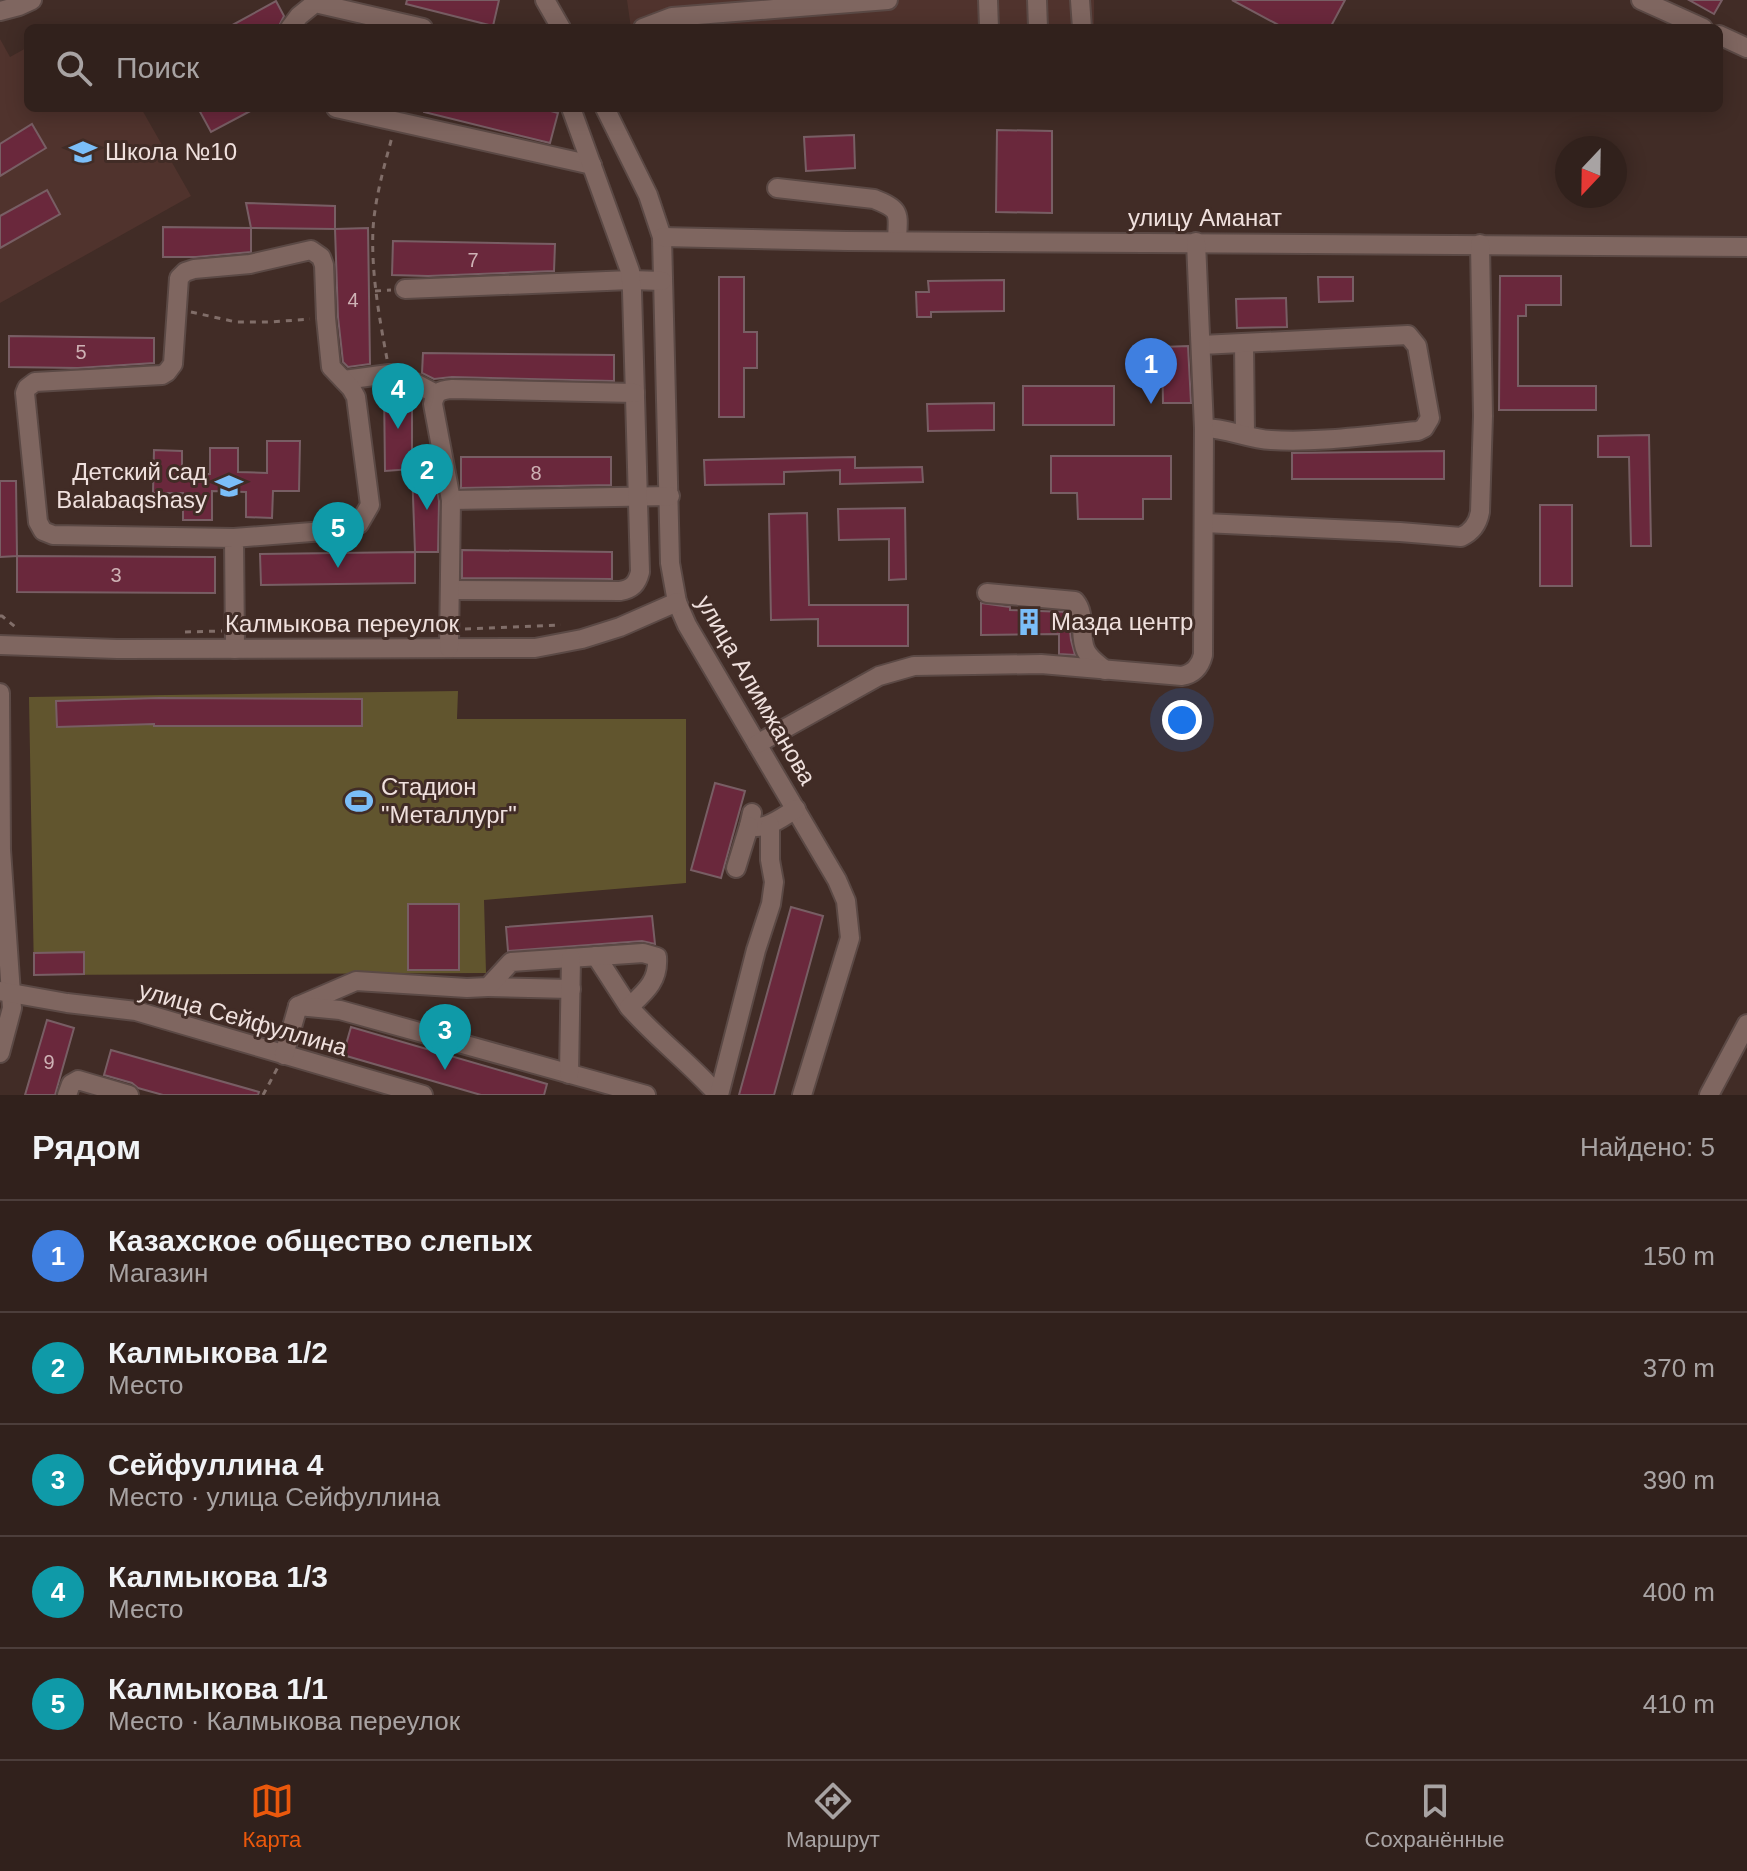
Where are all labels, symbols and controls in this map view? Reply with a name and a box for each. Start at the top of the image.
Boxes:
search box [24,24,1723,112]
icon: search [52,46,96,90]
text: Поиск [116,51,199,84]
north arrow [1555,136,1627,208]
school or university icon: Школа №10 [68,137,98,167]
place label: Школа №10 [105,138,237,165]
street label: улицу Аманат [1128,204,1282,231]
house number: 7 [467,249,479,271]
house number: 4 [347,289,359,311]
pin: 1 [1125,338,1177,404]
house number: 5 [75,341,87,363]
pin: 4 [372,363,424,429]
pin: 2 [401,444,453,510]
place label: Детский сад Balabaqshasy [56,458,207,513]
house number: 8 [530,462,542,484]
school or university icon: Детский сад Balabaqshasy [214,471,244,501]
pin: 5 [312,502,364,568]
house number: 3 [110,564,122,586]
street label: улица Алимжанова [691,590,822,790]
building icon: Мазда центр [1014,607,1044,637]
place label: Мазда центр [1051,608,1193,635]
street label: Калмыкова переулок [225,610,460,637]
your location [1162,700,1202,740]
place label: Стадион "Металлург" [381,773,517,828]
sports icon: Стадион "Металлург" [344,786,374,816]
street label: улица Сейфуллина [136,976,351,1061]
pin: 3 [419,1004,471,1070]
house number: 9 [43,1051,55,1073]
text: Рядом [32,1128,141,1166]
text: Найдено: 5 [1580,1132,1715,1162]
text: Казахское общество слепых [108,1224,533,1257]
text: 1 [51,1241,65,1271]
text: 150 m [1643,1241,1715,1271]
text: Магазин [108,1258,208,1288]
text: Калмыкова 1/2 [108,1336,328,1369]
text: 2 [51,1353,65,1383]
text: 370 m [1643,1353,1715,1383]
text: Место [108,1370,184,1400]
text: Сейфуллина 4 [108,1448,323,1481]
text: 3 [51,1465,65,1495]
text: 390 m [1643,1465,1715,1495]
text: Место · улица Сейфуллина [108,1482,440,1512]
text: Калмыкова 1/3 [108,1560,328,1593]
text: 4 [51,1577,65,1607]
text: 400 m [1643,1577,1715,1607]
text: Место [108,1594,184,1624]
text: Калмыкова 1/1 [108,1672,328,1705]
text: 5 [51,1689,65,1719]
text: 410 m [1643,1689,1715,1719]
text: Место · Калмыкова переулок [108,1706,460,1736]
tab: Карта [242,1779,301,1853]
tab: Маршрут [786,1779,880,1853]
tab: Сохранённые [1365,1779,1505,1853]

